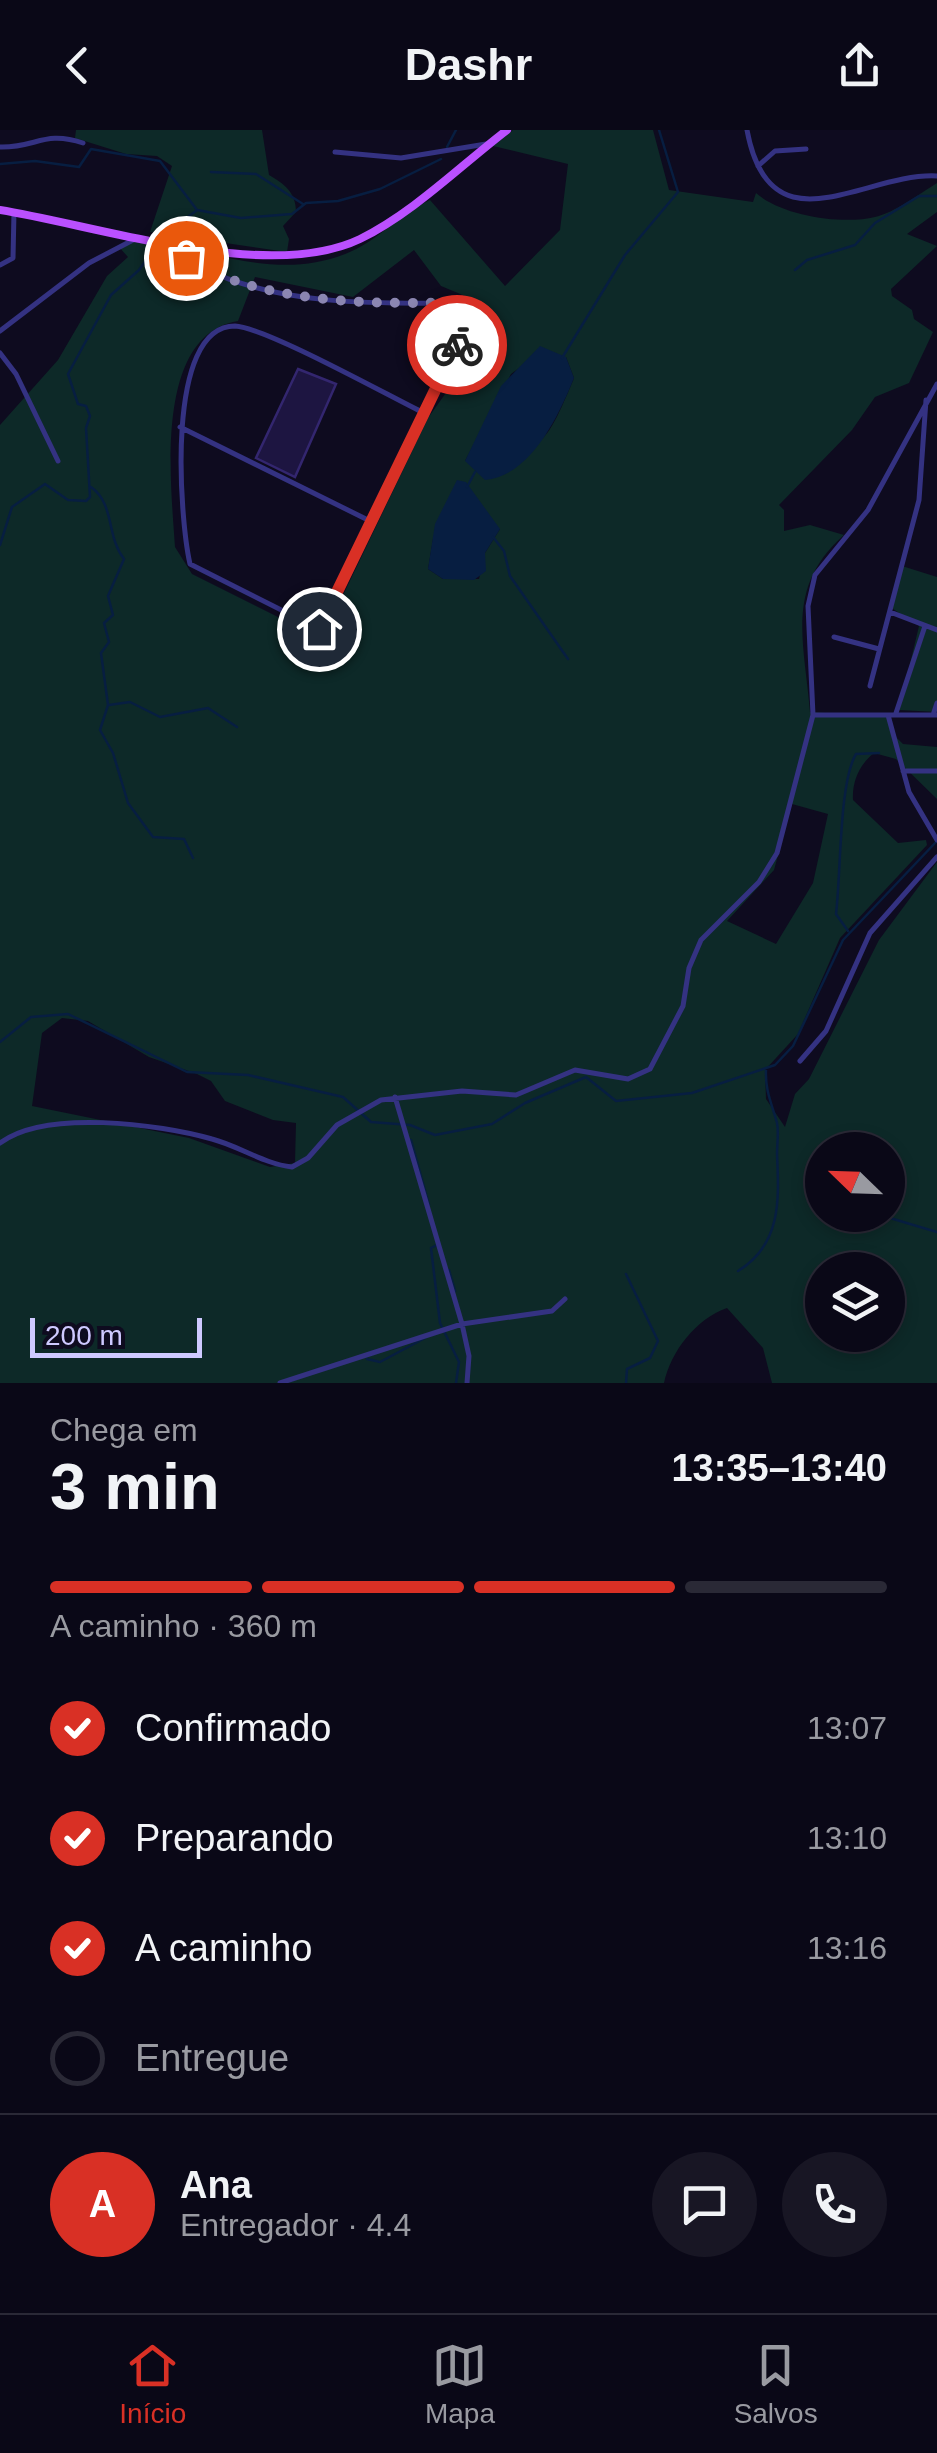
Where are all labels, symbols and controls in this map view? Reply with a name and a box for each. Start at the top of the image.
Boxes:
icon: back [50,38,105,93]
icon: share [832,38,887,93]
text: Dashr [405,39,532,90]
pin [144,216,229,301]
icon: bag [159,231,214,286]
courier [407,295,507,395]
icon: bike [430,318,485,373]
pin [277,587,362,672]
icon: home [292,602,347,657]
north arrow [805,1132,905,1232]
map controls [805,1132,905,1352]
button: layers [805,1252,905,1352]
scale bar [30,1313,202,1358]
text: 200 m [45,1320,123,1351]
text: Chega em [50,1412,198,1448]
text: 13:35–13:40 [671,1447,887,1489]
text: 3 min [50,1450,220,1523]
text: A caminho · 360 m [50,1608,317,1644]
icon: check [50,1701,105,1756]
text: Confirmado [135,1707,331,1749]
text: 13:07 [807,1710,887,1746]
icon: check [50,1811,105,1866]
text: Preparando [135,1817,334,1859]
text: 13:10 [807,1820,887,1856]
icon: check [50,1921,105,1976]
text: A caminho [135,1927,312,1969]
text: 13:16 [807,1930,887,1966]
text: Entregue [135,2037,289,2079]
button: chat [652,2152,757,2257]
button: phone [782,2152,887,2257]
text: Ana [180,2164,252,2206]
text: A [89,2183,116,2225]
text: Entregador · 4.4 [180,2207,411,2243]
tab: Início [119,2338,186,2430]
tab: Mapa [425,2338,495,2430]
tab: Salvos [734,2338,818,2430]

